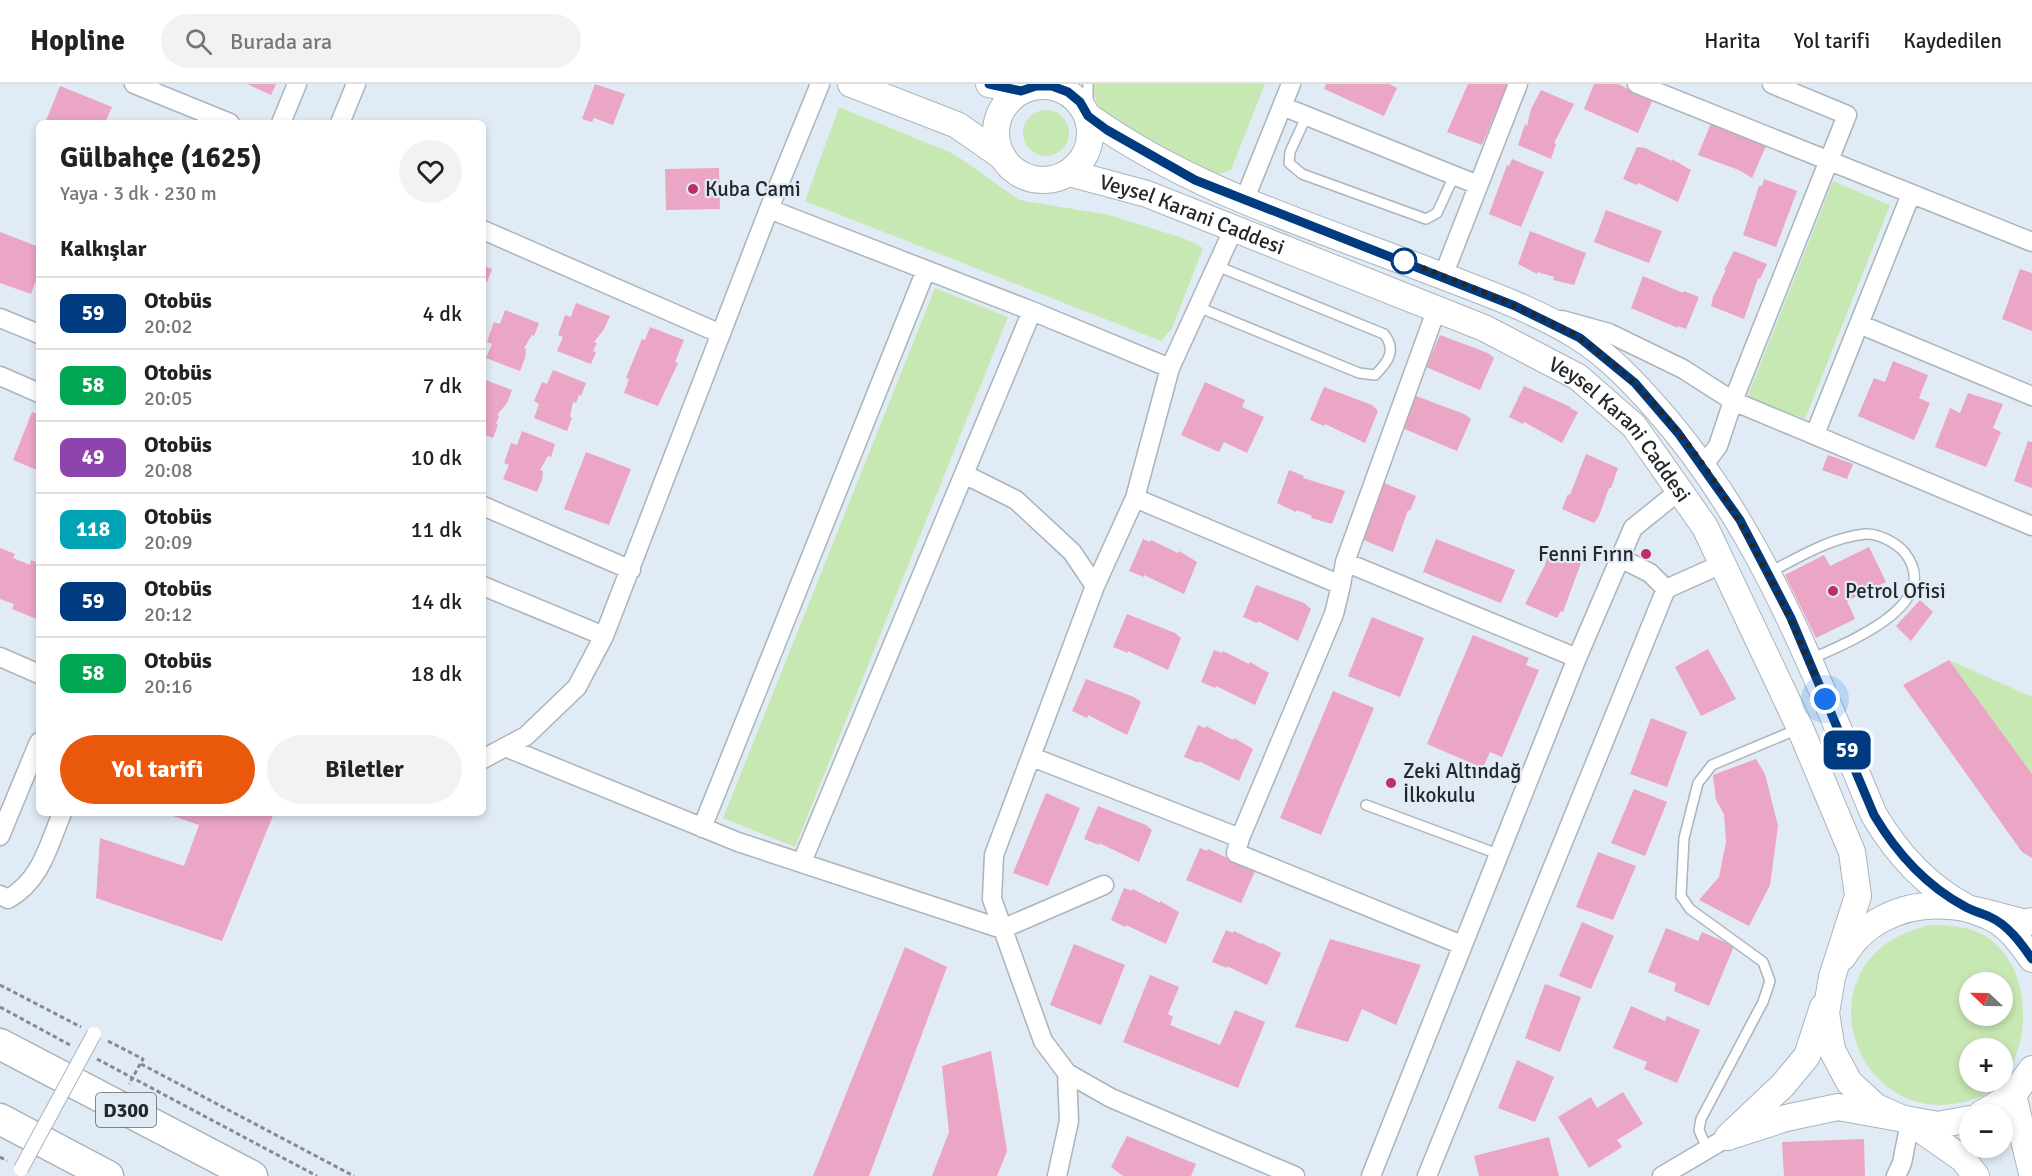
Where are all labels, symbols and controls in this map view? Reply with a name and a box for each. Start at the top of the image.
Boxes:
search box [161,14,581,68]
text: Hopline [30,24,125,58]
icon: search [182,25,215,58]
text: Burada ara [230,28,332,55]
text: Harita [1704,28,1761,54]
text: Yol tarifi [1794,28,1870,54]
text: Kaydedilen [1903,28,2002,54]
button: heart [399,140,462,203]
text: Gülbahçe (1625) [60,141,262,175]
street label: Veysel Karani Caddesi [1097,169,1288,260]
place label: Kuba Cami [705,176,801,202]
text: Yaya · 3 dk · 230 m [60,181,217,206]
marker: Kuba Cami [686,182,700,196]
text: Kalkışlar [60,235,147,262]
unlabelled marker [1391,248,1417,274]
text: Otobüs [144,287,212,314]
text: 59 [82,300,104,326]
text: 4 dk [423,300,462,327]
text: 20:02 [144,314,193,339]
street label: Veysel Karani Caddesi [1544,351,1696,507]
text: Otobüs [144,359,212,386]
text: 58 [82,372,104,398]
text: 7 dk [423,372,462,399]
text: 20:05 [144,386,193,411]
text: Otobüs [144,431,212,458]
text: 49 [82,444,104,470]
text: 10 dk [411,444,462,471]
text: 20:08 [144,458,193,483]
text: Otobüs [144,503,212,530]
text: 118 [76,516,110,542]
text: 11 dk [411,516,462,543]
text: 20:09 [144,530,193,555]
place label: Fenni Fırın [1538,541,1634,567]
marker: Fenni Fırın [1639,547,1653,561]
text: Otobüs [144,575,212,602]
place label: Petrol Ofisi [1845,578,1946,604]
marker: Petrol Ofisi [1826,584,1840,598]
text: 59 [82,588,104,614]
text: 14 dk [411,588,462,615]
text: 20:12 [144,602,193,627]
text: Otobüs [144,647,212,674]
text: 58 [82,660,104,686]
text: 18 dk [411,660,462,687]
text: 20:16 [144,674,193,699]
your location [1810,684,1840,714]
line badge: 59 [1820,730,1874,770]
button: Yol tarifi [60,735,255,804]
button: Biletler [267,735,462,804]
text: 59 [1836,737,1858,763]
place label: Zeki Altındağ İlkokulu [1403,758,1521,808]
marker: Zeki Altındağ İlkokulu [1384,776,1398,790]
north arrow [1959,972,2013,1026]
map controls [1959,972,2013,1158]
button: + [1959,1038,2013,1092]
road number: D300 [96,1093,156,1127]
button: − [1959,1104,2013,1158]

